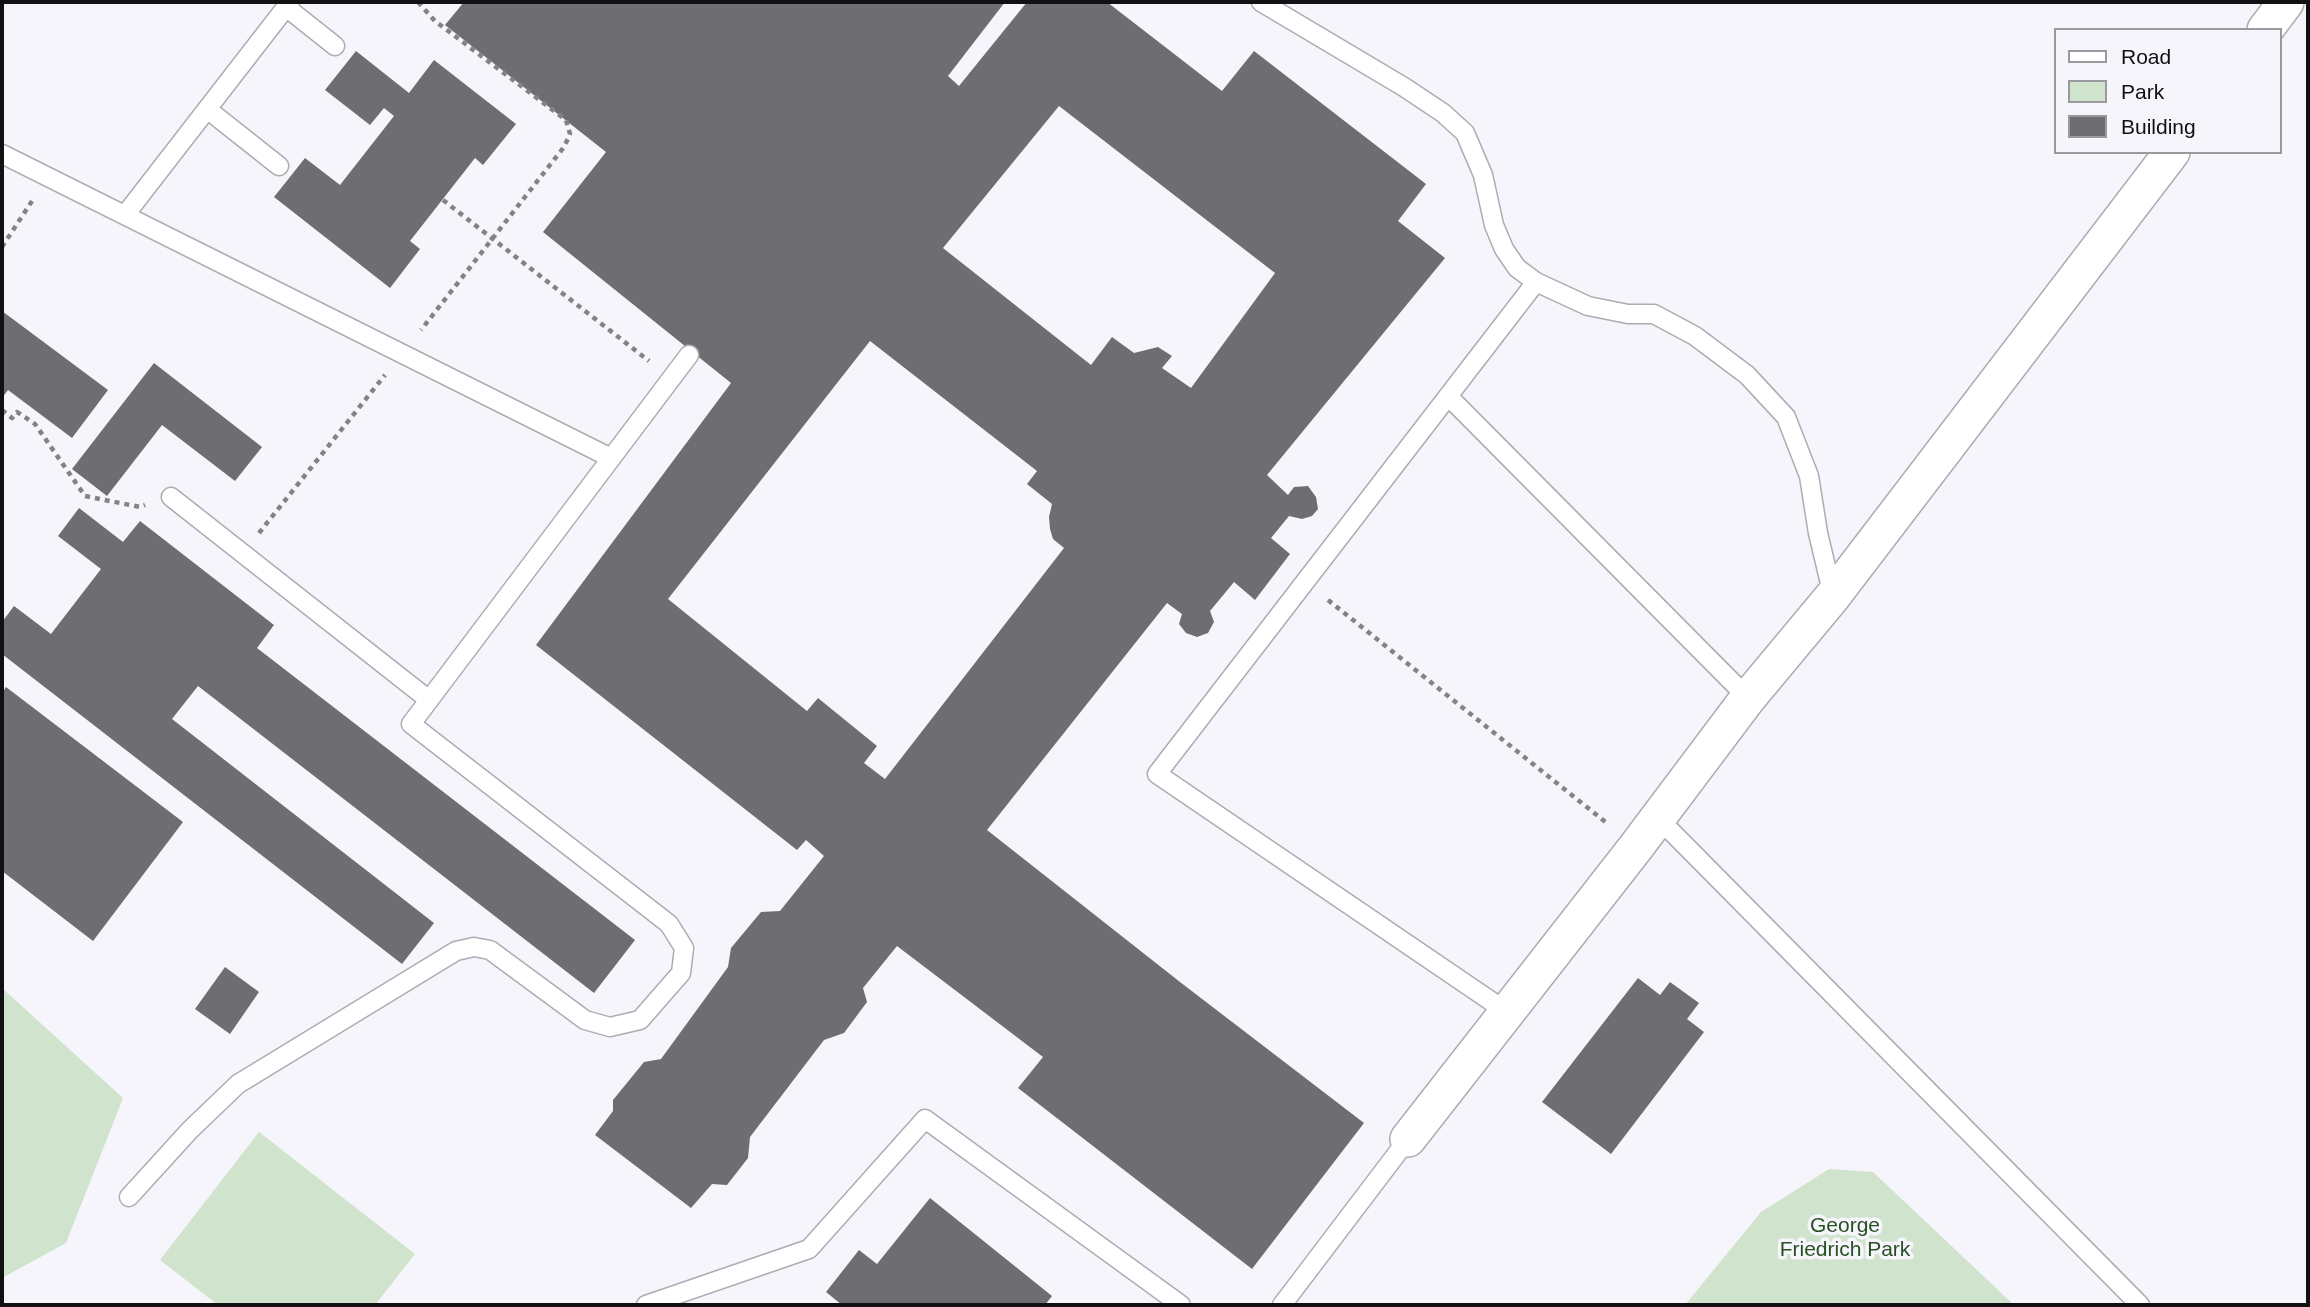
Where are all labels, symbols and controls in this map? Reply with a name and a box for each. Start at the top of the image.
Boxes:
legend [2054,28,2282,154]
text: Road [2121,45,2171,68]
text: Park [2121,80,2164,103]
text: Building [2121,115,2196,138]
park label: George Friedrich Park [1780,1213,1910,1263]

